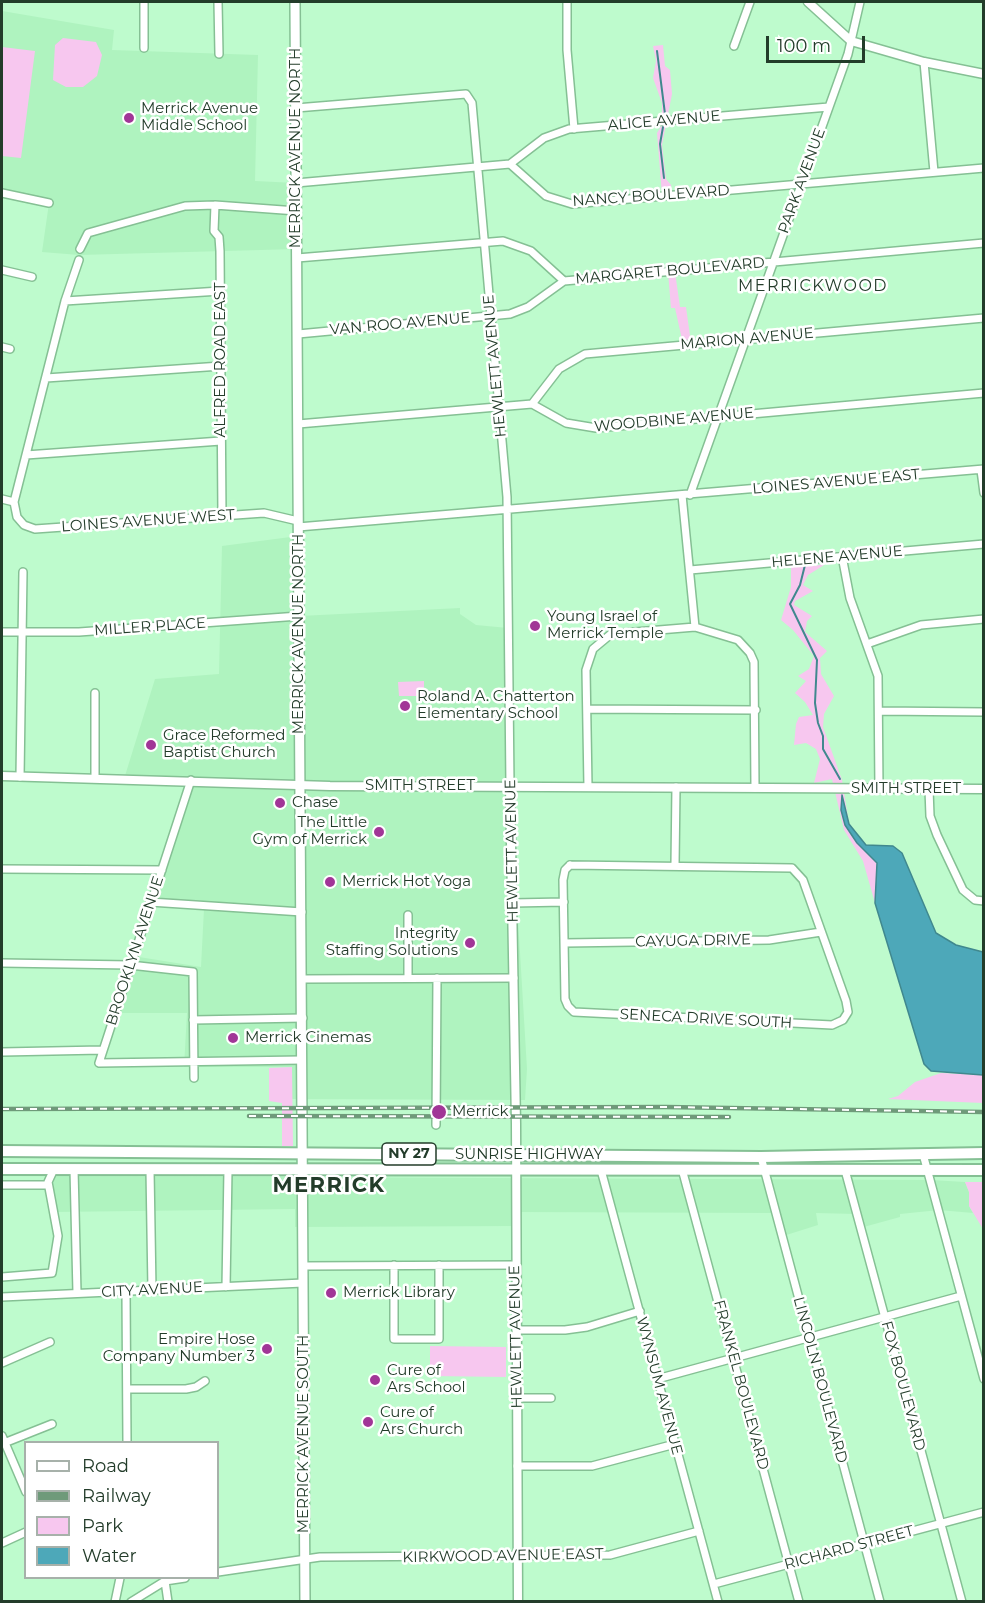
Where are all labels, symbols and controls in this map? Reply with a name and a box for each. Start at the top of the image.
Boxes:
scale bar [769,24,868,62]
text: 100 m [777,35,831,57]
street label: MERRICK AVENUE NORTH [287,48,305,248]
place label: Merrick Avenue Middle School [141,100,258,135]
street label: ALICE AVENUE [607,107,721,135]
marker: Merrick Avenue Middle School [122,111,136,125]
street label: PARK AVENUE [775,126,829,236]
street label: NANCY BOULEVARD [572,182,730,210]
street label: MARGARET BOULEVARD [575,254,765,288]
district label: MERRICKWOOD [738,276,888,296]
street label: ALFRED ROAD EAST [212,282,230,438]
street label: HEWLETT AVENUE [480,294,510,438]
street label: VAN ROO AVENUE [329,309,471,339]
street label: MARION AVENUE [680,324,814,354]
street label: WOODBINE AVENUE [593,404,755,436]
street label: LOINES AVENUE EAST [751,466,921,498]
street label: LOINES AVENUE WEST [61,506,235,536]
street label: MERRICK AVENUE NORTH [290,534,308,734]
street label: HELENE AVENUE [771,542,903,572]
place label: Young Israel of Merrick Temple [547,608,663,643]
street label: MILLER PLACE [93,614,207,640]
marker: Young Israel of Merrick Temple [528,619,542,633]
place label: Roland A. Chatterton Elementary School [417,688,575,723]
marker: Roland A. Chatterton Elementary School [398,699,412,713]
place label: Grace Reformed Baptist Church [163,727,285,762]
marker: Grace Reformed Baptist Church [144,738,158,752]
street label: SMITH STREET [365,777,475,795]
street label: HEWLETT AVENUE [502,779,522,923]
street label: SMITH STREET [851,780,961,798]
place label: Chase [292,794,338,812]
marker: Chase [273,796,287,810]
place label: The Little Gym of Merrick [252,814,367,849]
marker: The Little Gym of Merrick [372,825,386,839]
place label: Merrick Hot Yoga [342,873,471,891]
street label: BROOKLYN AVENUE [102,874,168,1028]
marker: Merrick Hot Yoga [323,875,337,889]
place label: Integrity Staffing Solutions [326,925,458,960]
street label: CAYUGA DRIVE [635,931,751,951]
marker: Integrity Staffing Solutions [463,936,477,950]
street label: SENECA DRIVE SOUTH [619,1005,793,1033]
place label: Merrick Cinemas [245,1029,371,1047]
marker: Merrick Cinemas [226,1031,240,1045]
marker: Merrick [430,1103,448,1121]
place label: Merrick [452,1103,509,1121]
road number: NY 27 [382,1143,436,1165]
street label: SUNRISE HIGHWAY [455,1146,603,1164]
district label: MERRICK [272,1173,386,1199]
street label: HEWLETT AVENUE [506,1265,526,1409]
street label: CITY AVENUE [101,1278,203,1302]
place label: Merrick Library [343,1284,455,1302]
marker: Merrick Library [324,1286,338,1300]
street label: LINCOLN BOULEVARD [789,1295,851,1465]
street label: FRANKEL BOULEVARD [710,1298,772,1472]
street label: WYNSUM AVENUE [632,1315,686,1457]
street label: FOX BOULEVARD [877,1319,929,1453]
place label: Empire Hose Company Number 3 [103,1331,255,1366]
street label: MERRICK AVENUE SOUTH [295,1335,313,1533]
marker: Empire Hose Company Number 3 [260,1342,274,1356]
place label: Cure of Ars School [387,1362,466,1397]
marker: Cure of Ars School [368,1373,382,1387]
place label: Cure of Ars Church [380,1404,463,1439]
marker: Cure of Ars Church [361,1415,375,1429]
legend [24,1441,219,1579]
text: Road [82,1455,129,1477]
text: Railway [82,1485,151,1507]
text: Park [82,1515,123,1537]
street label: RICHARD STREET [782,1522,916,1574]
text: Water [82,1545,137,1567]
street label: KIRKWOOD AVENUE EAST [402,1545,604,1567]

